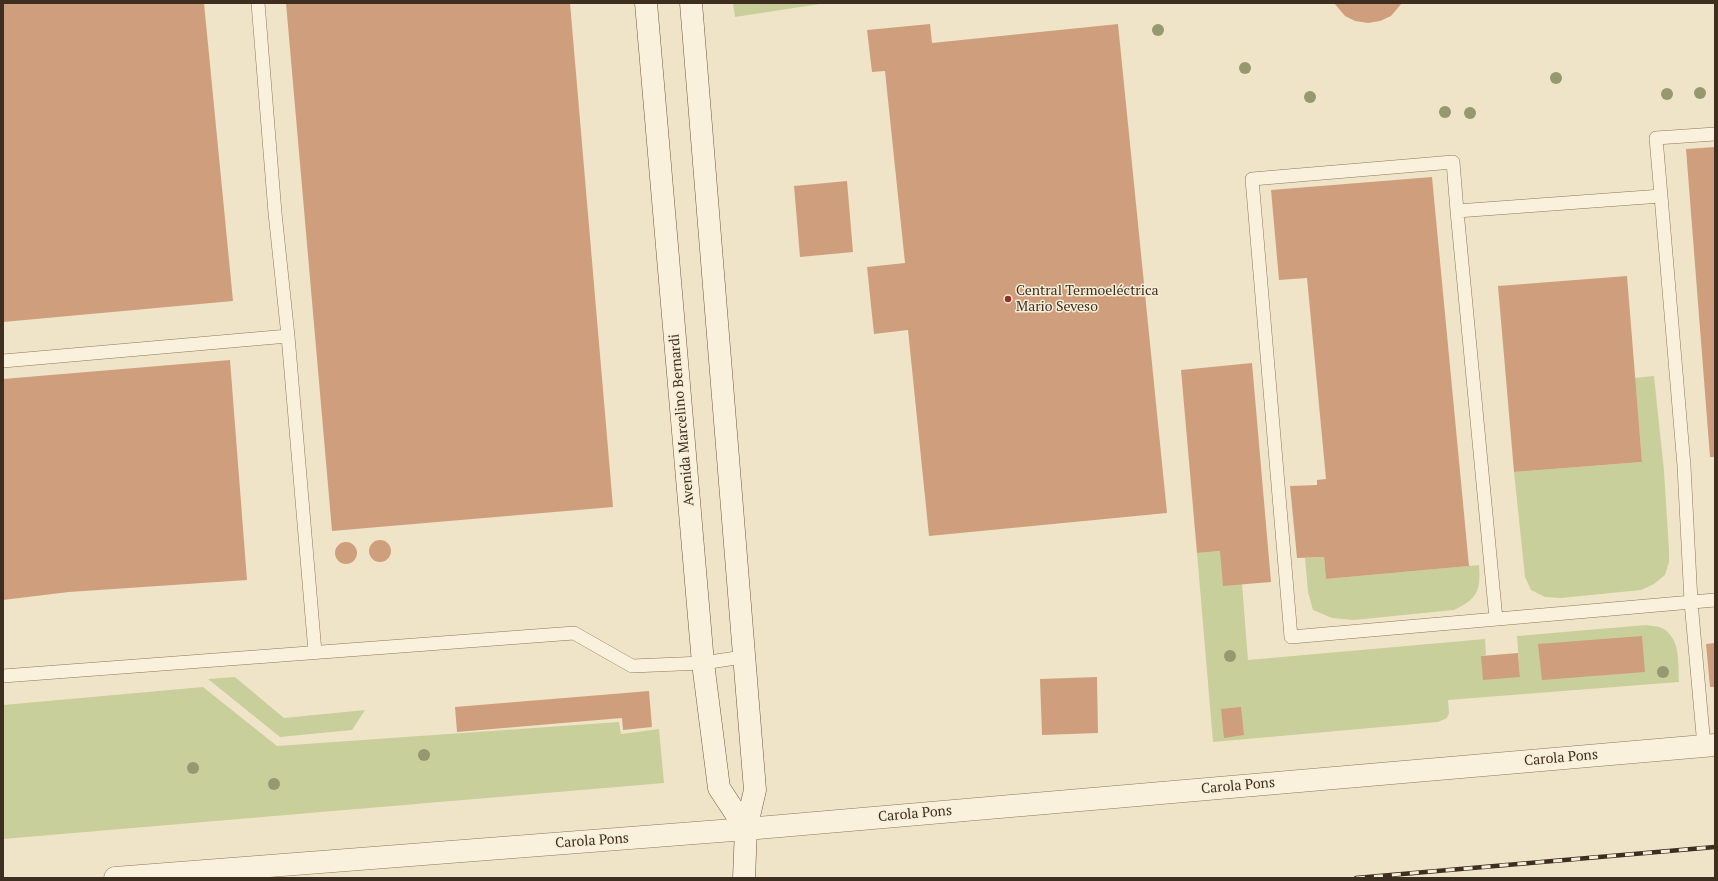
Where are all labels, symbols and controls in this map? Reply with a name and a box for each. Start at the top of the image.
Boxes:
place label: Central Termoeléctrica Mario Seveso [1016,283,1159,316]
marker: Central Termoeléctrica Mario Seveso [1003,294,1013,304]
street label: Avenida Marcelino Bernardi [666,333,698,507]
street label: Carola Pons [1523,746,1599,770]
street label: Carola Pons [1200,774,1276,798]
street label: Carola Pons [877,802,953,826]
street label: Carola Pons [555,830,629,852]

